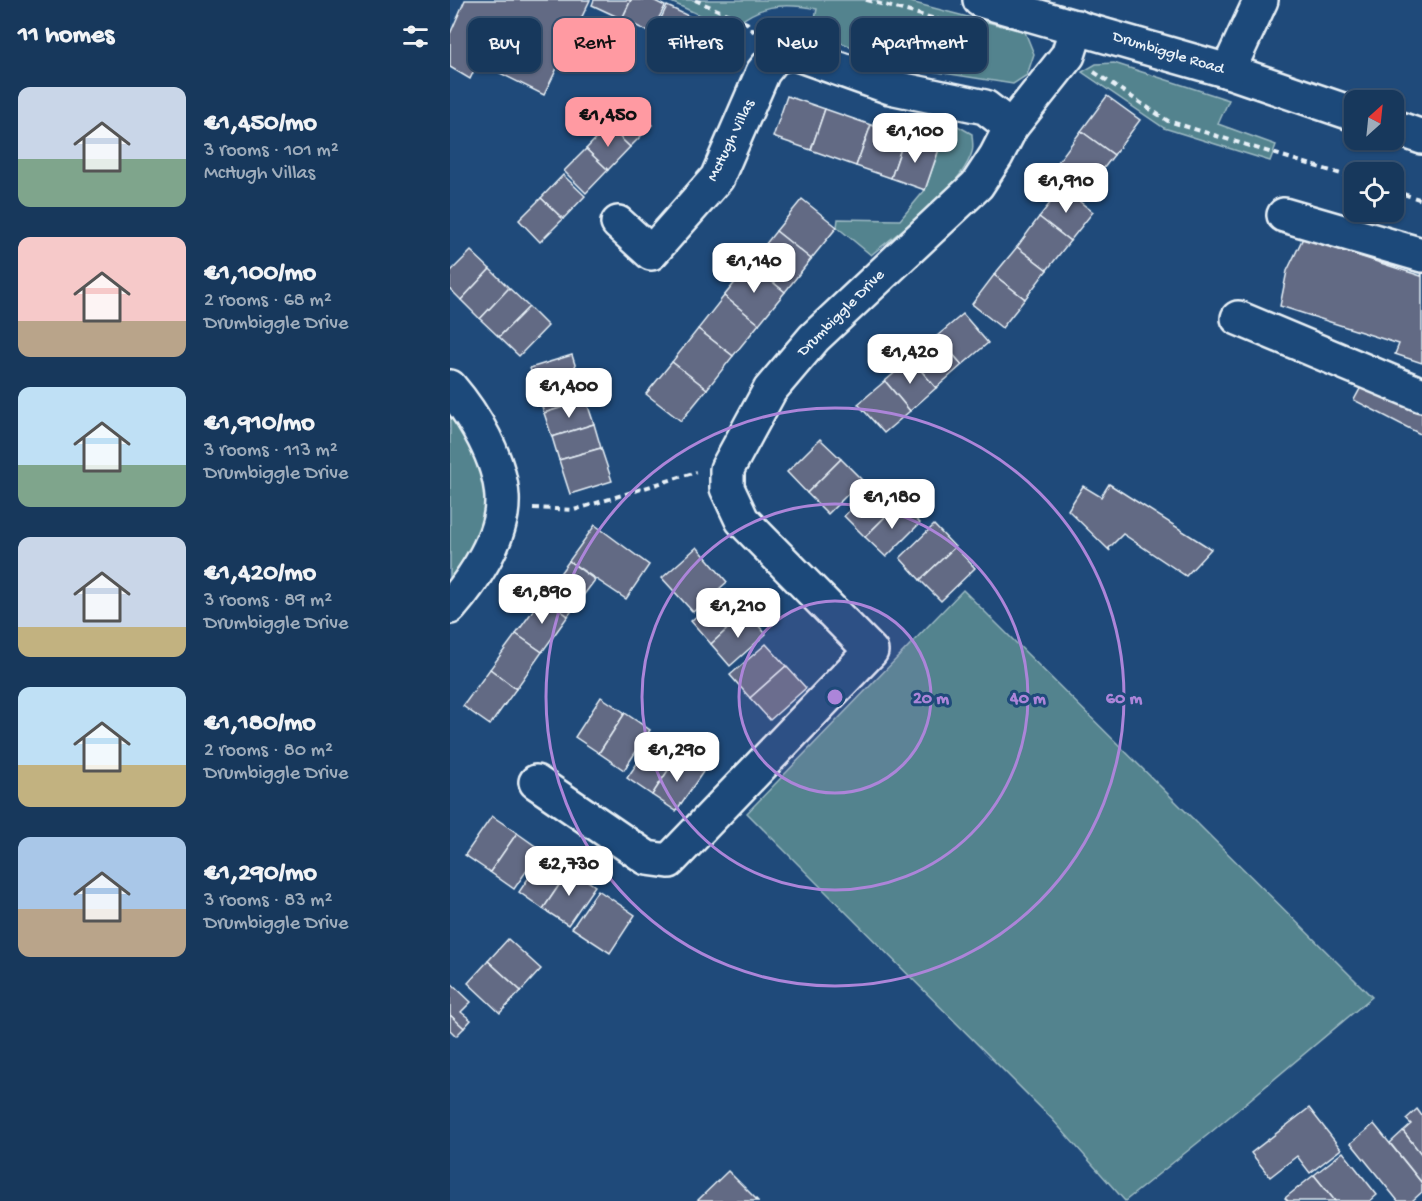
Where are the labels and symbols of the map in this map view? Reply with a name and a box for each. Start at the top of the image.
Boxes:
street label: Drumbiggle Road [1109,28,1228,80]
north arrow [1344,90,1404,150]
street label: McHugh Villas [704,96,760,185]
pin: €1,450 [559,97,657,148]
pin: €1,100 [866,113,964,164]
pin: €1,910 [1017,163,1115,214]
pin: €1,140 [705,243,803,294]
street label: Drumbiggle Drive [794,266,890,362]
pin: €1,420 [861,334,959,385]
pin: €1,400 [520,368,618,419]
pin: €1,180 [843,479,941,530]
pin: €1,890 [493,574,591,625]
pin: €1,210 [689,588,787,639]
centre of rings [825,687,845,707]
text: 20 m [913,689,949,710]
text: 40 m [1009,689,1046,710]
text: 60 m [1106,689,1142,710]
pin: €1,290 [628,732,726,783]
pin: €2,730 [520,846,618,897]

